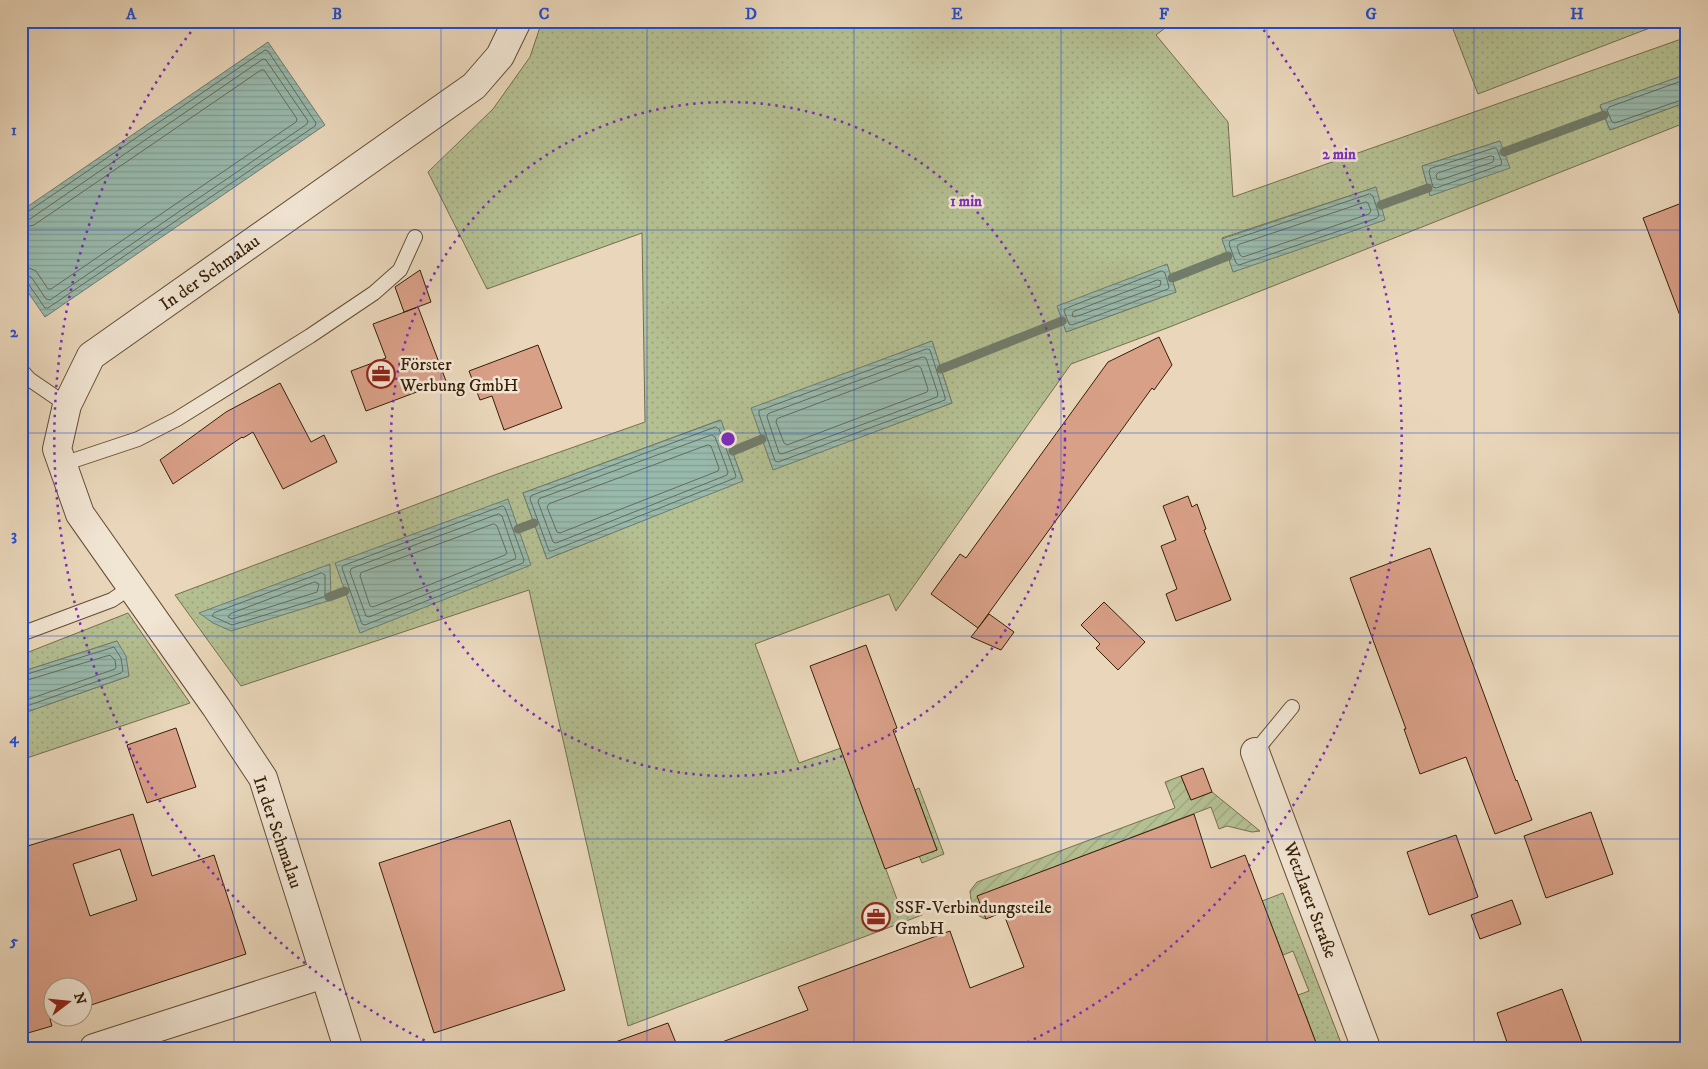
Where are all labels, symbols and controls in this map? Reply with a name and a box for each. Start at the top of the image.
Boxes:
text: A [125,4,137,24]
text: B [332,4,342,24]
text: C [539,4,549,24]
text: D [745,4,757,24]
text: E [951,4,963,24]
text: F [1159,4,1169,24]
text: G [1365,4,1377,24]
text: H [1570,4,1584,24]
text: 1 [11,120,17,140]
text: 2 min [1322,145,1356,164]
text: 1 min [950,192,982,211]
street label: In der Schmalau [156,230,265,316]
text: 2 [10,322,19,342]
place label: Förster Werbung GmbH [399,354,518,397]
office icon: Förster Werbung GmbH [366,359,396,389]
centre of rings [719,430,737,448]
text: 3 [11,525,17,545]
text: 4 [8,728,19,748]
street label: In der Schmalau [248,773,307,892]
street label: Wetzlarer Straße [1277,838,1341,961]
place label: SSF-Verbindungsteile GmbH [895,897,1052,940]
office icon: SSF-Verbindungsteile GmbH [861,902,891,932]
text: 5 [9,931,18,951]
north arrow [42,976,92,1026]
text: N [69,991,90,1007]

